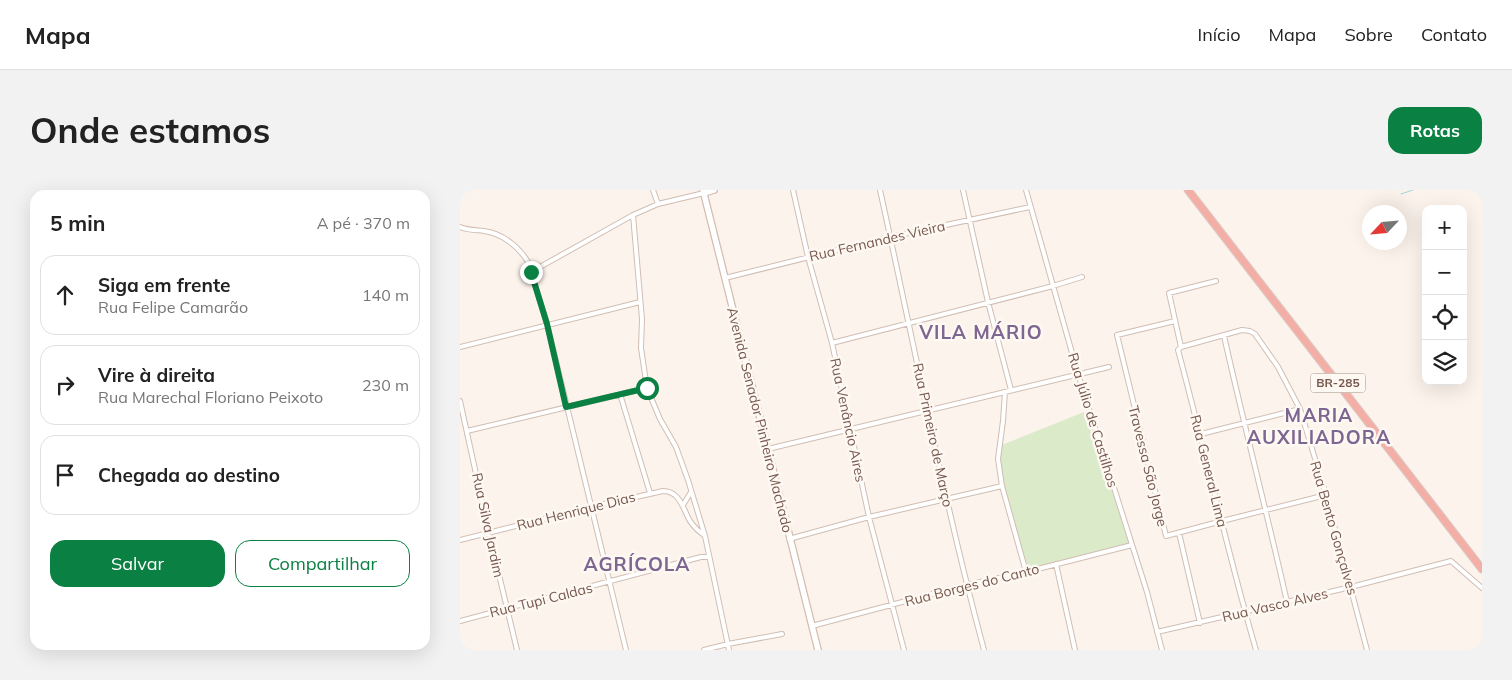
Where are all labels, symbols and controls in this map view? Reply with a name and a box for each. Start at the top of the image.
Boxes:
text: Mapa [25,20,91,50]
text: Início [1198,23,1241,46]
text: Mapa [1269,23,1316,46]
text: Sobre [1344,23,1393,46]
text: Contato [1421,23,1487,46]
button: Rotas [1388,107,1482,154]
text: Onde estamos [30,108,270,152]
north arrow [1362,205,1407,250]
map controls [1422,205,1467,385]
button: + [1422,205,1467,250]
text: 5 min [50,210,105,236]
text: A pé · 370 m [317,213,410,233]
street label: Rua Fernandes Vieira [807,217,947,265]
button: − [1422,250,1467,295]
route end [520,261,543,284]
text: Siga em frente [98,273,230,297]
icon: ahead [51,281,79,309]
text: 140 m [362,285,409,305]
button: locate [1422,295,1467,340]
text: Rua Felipe Camarão [98,297,248,317]
street label: Avenida Senador Pinheiro Machado [723,305,797,535]
district label: VILA MÁRIO [918,320,1043,344]
button: layers [1422,340,1467,385]
street label: Rua Júlio de Castilhos [1064,351,1122,490]
street label: Rua Venâncio Aires [826,356,870,484]
street label: Rua Primeiro de Março [909,361,957,509]
text: Vire à direita [98,363,215,387]
icon: right [51,371,79,399]
road number: BR-285 [1310,374,1366,392]
text: 230 m [362,375,409,395]
route start [636,377,659,400]
text: Rua Marechal Floriano Peixoto [98,387,323,407]
district label: MARIA AUXILIADORA [1247,403,1391,449]
street label: Travessa São Jorge [1124,404,1172,528]
street label: Rua General Lima [1186,413,1232,529]
street label: Rua Bento Gonçalves [1306,459,1362,597]
icon: arrive [51,461,79,489]
text: Chegada ao destino [98,463,280,487]
street label: Rua Silva Jardim [468,471,508,579]
street label: Rua Henrique Dias [515,488,637,534]
button: Salvar [50,540,225,587]
button: Compartilhar [235,540,410,587]
district label: AGRÍCOLA [584,552,690,576]
street label: Rua Borges do Canto [903,560,1041,610]
street label: Rua Tupi Caldas [488,578,594,622]
street label: Rua Vasco Alves [1220,584,1330,626]

